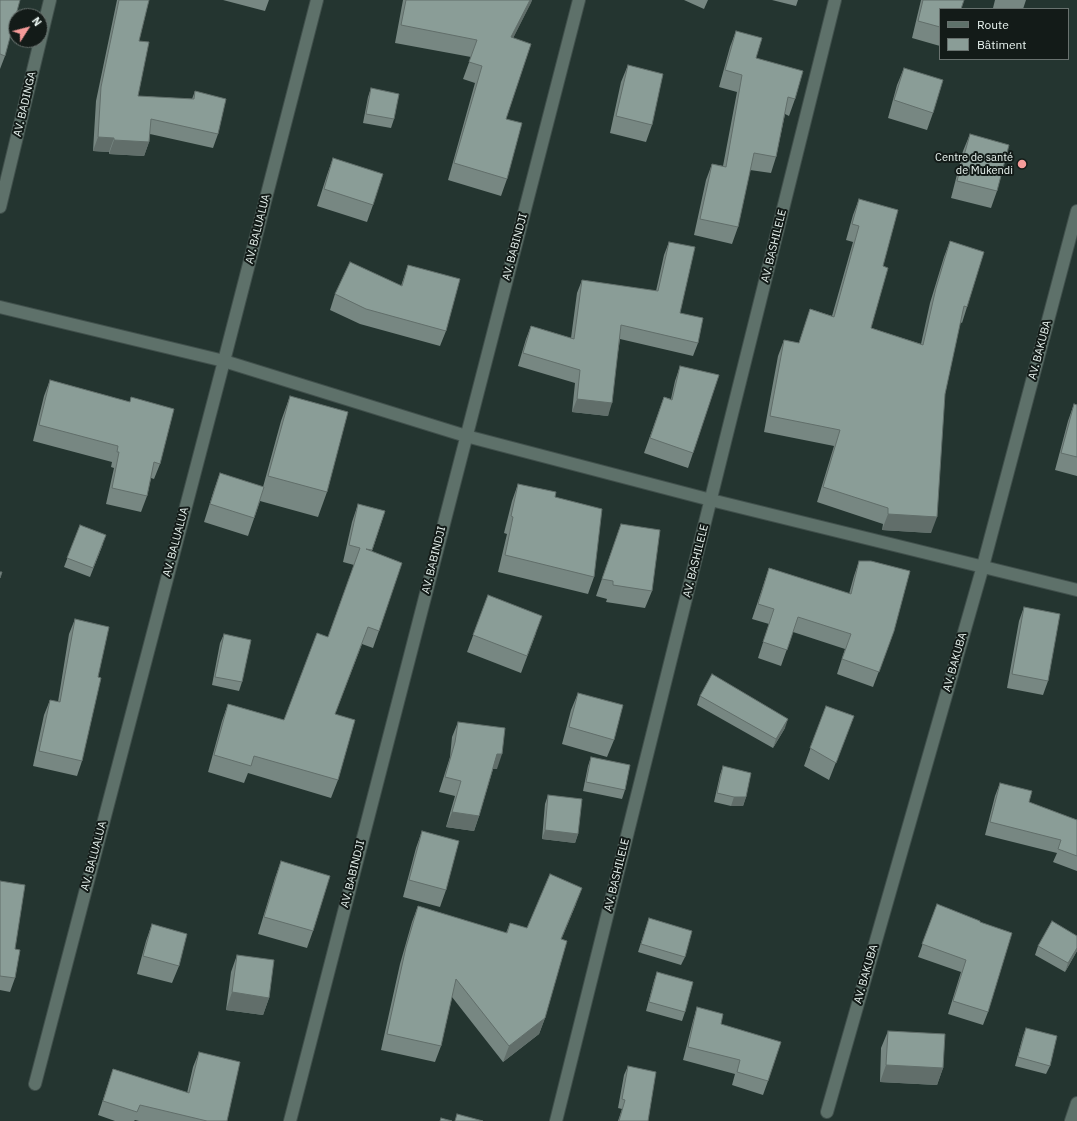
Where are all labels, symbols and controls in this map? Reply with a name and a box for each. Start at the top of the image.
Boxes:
north arrow [8,8,48,48]
legend [939,8,1069,60]
text: N [29,14,45,29]
text: Route [977,17,1009,32]
text: Bâtiment [977,37,1027,52]
street label: AV. BADINGA [11,70,39,138]
place label: Centre de santé de Mukendi [935,151,1013,177]
marker: Centre de santé de Mukendi [1016,158,1028,170]
street label: AV. BALUALUA [243,193,273,265]
street label: AV. BASHILELE [759,208,789,284]
street label: AV. BABINDJI [500,212,530,282]
street label: AV. BAKUBA [1026,319,1054,381]
street label: AV. BALUALUA [160,506,192,578]
street label: AV. BASHILELE [681,523,711,599]
street label: AV. BABINDJI [419,525,449,595]
street label: AV. BAKUBA [940,631,970,693]
street label: AV. BALUALUA [78,820,110,892]
street label: AV. BASHILELE [602,837,632,913]
street label: AV. BABINDJI [338,839,368,909]
street label: AV. BAKUBA [851,943,881,1005]

